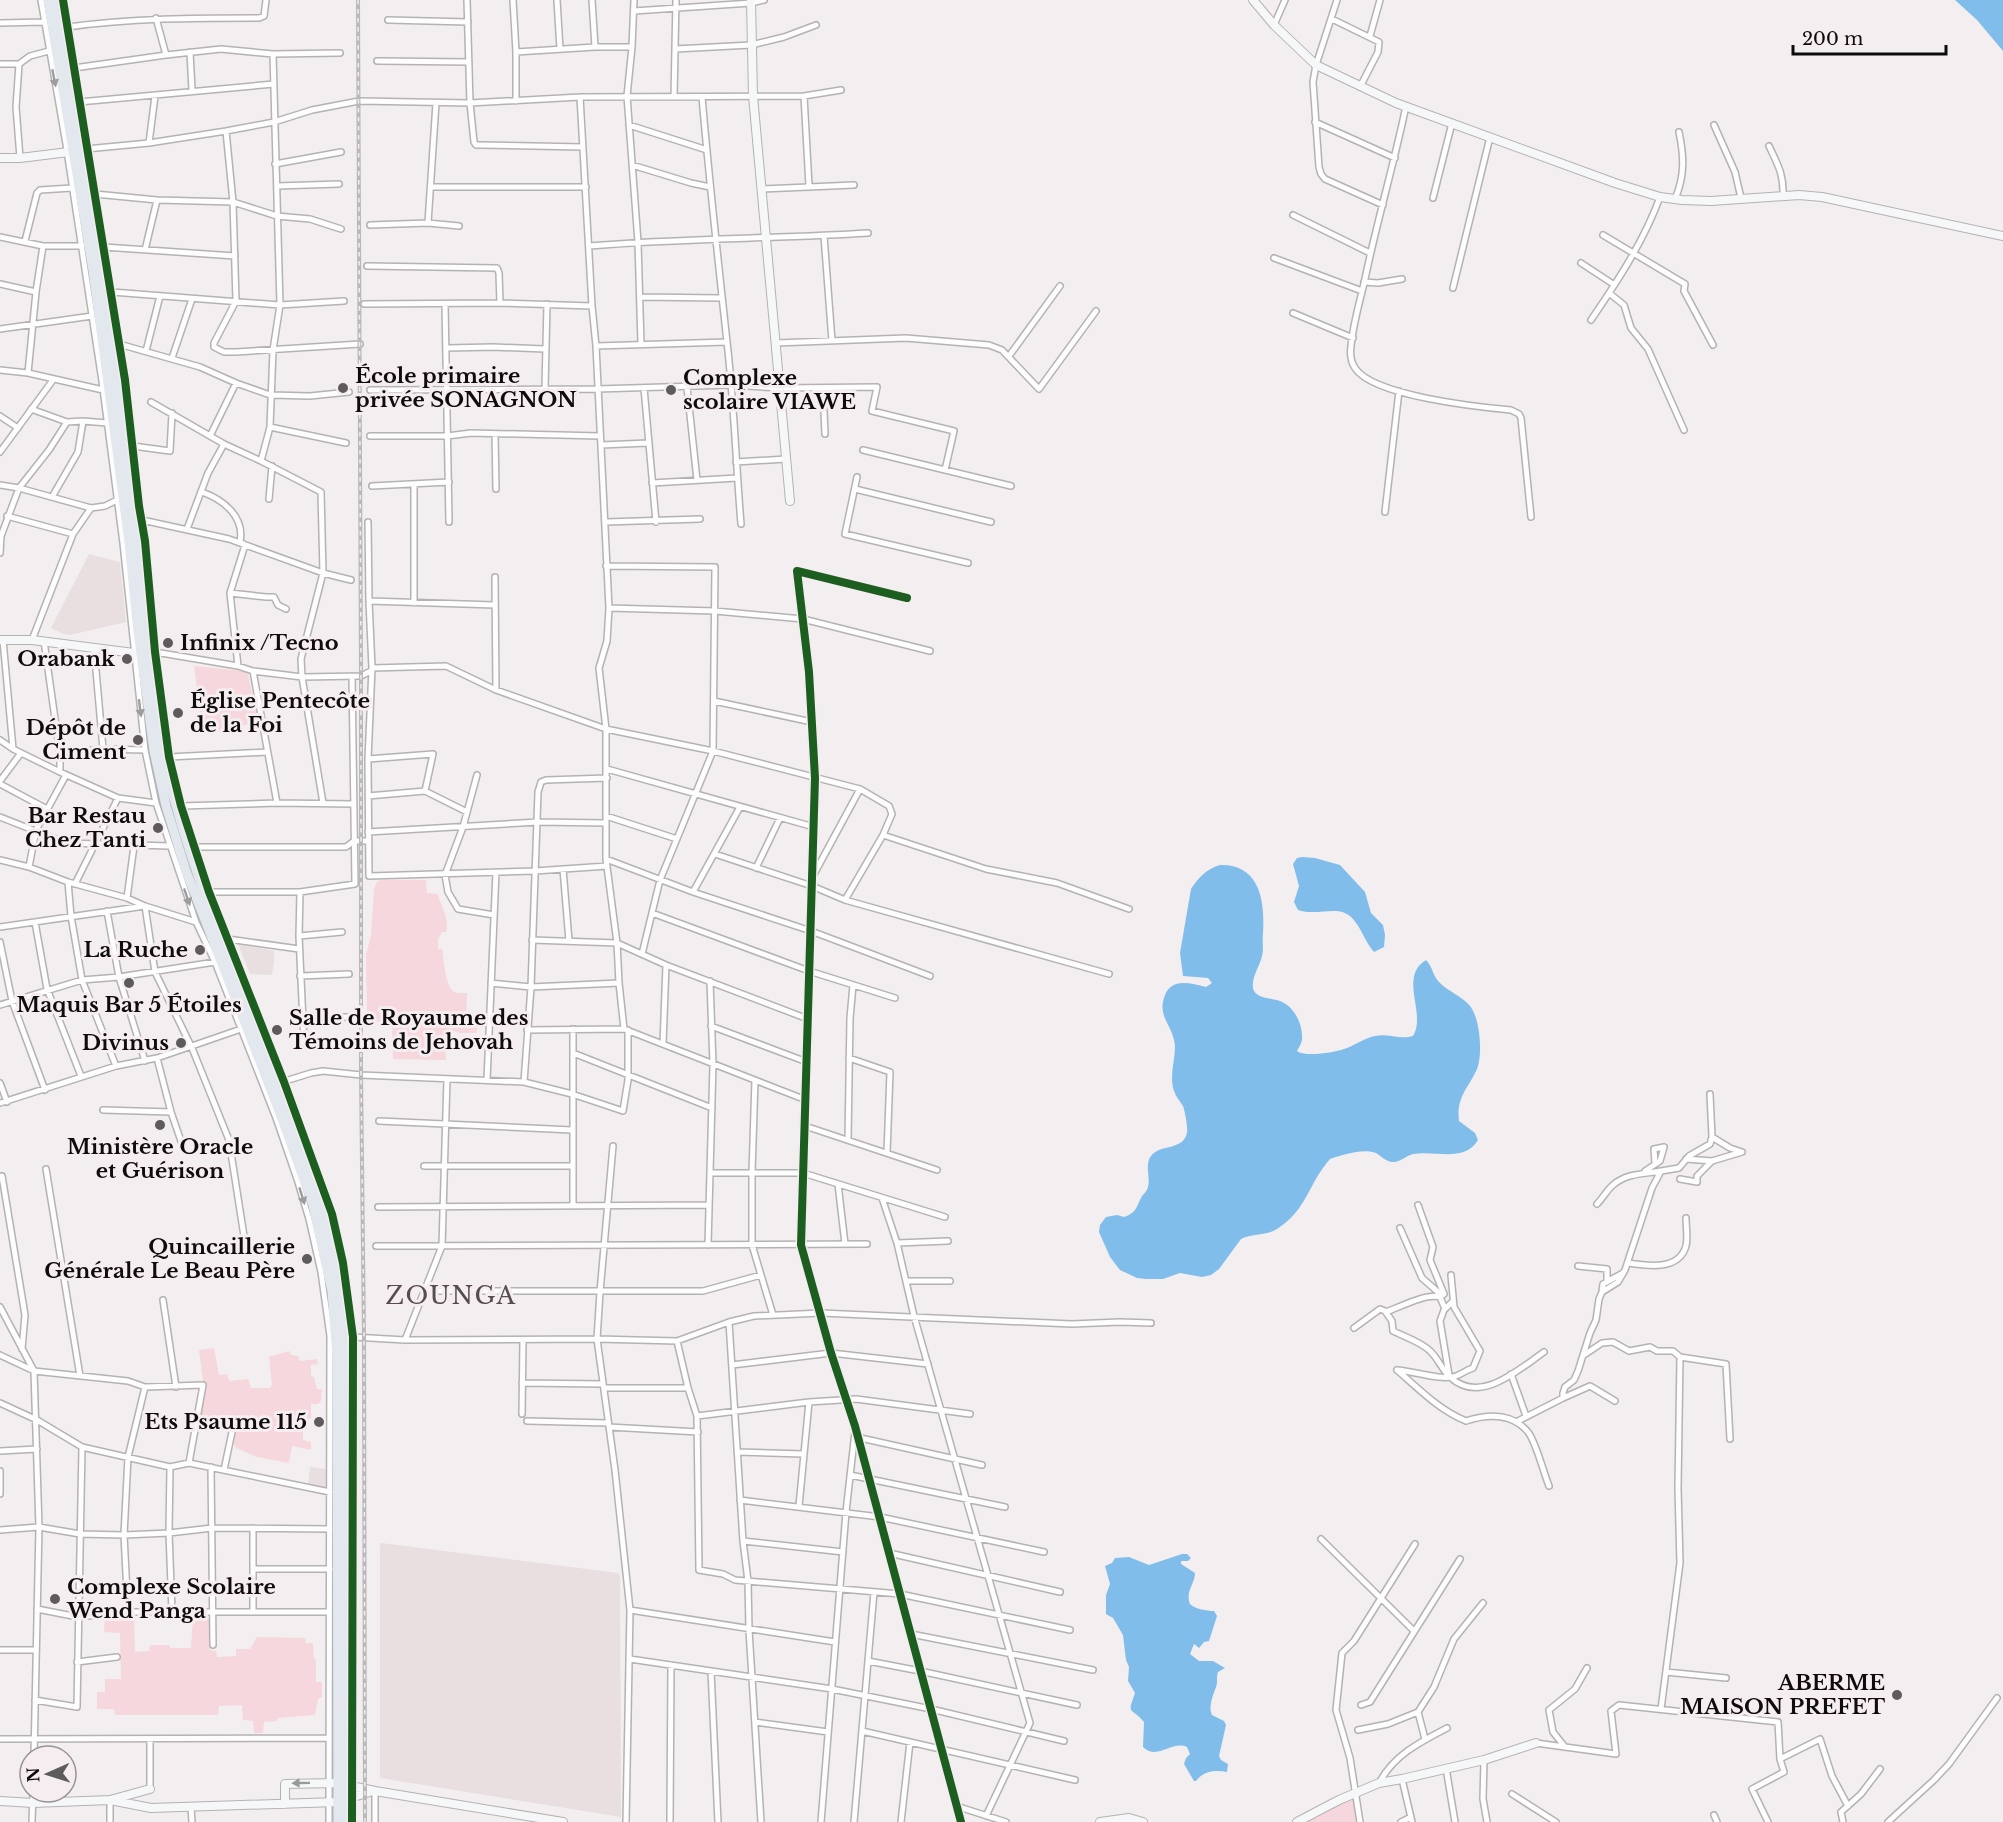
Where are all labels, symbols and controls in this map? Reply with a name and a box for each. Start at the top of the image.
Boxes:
scale bar [1793,18,1946,56]
text: 200 m [1802,28,1863,50]
one-way arrow [50,69,59,88]
place label: École primaire privée SONAGNON [355,363,577,413]
place label: Complexe scolaire VIAWE [683,365,856,415]
marker: École primaire privée SONAGNON [336,381,350,395]
marker: Complexe scolaire VIAWE [664,383,678,397]
place label: Infinix /Tecno [180,630,339,656]
marker: Infinix /Tecno [161,636,175,650]
place label: Orabank [17,646,116,672]
marker: Orabank [120,652,134,666]
place label: Église Pentecôte de la Foi [190,688,370,738]
one-way arrow [136,699,145,718]
marker: Église Pentecôte de la Foi [171,706,185,720]
place label: Dépôt de Ciment [25,715,126,765]
marker: Dépôt de Ciment [131,733,145,747]
place label: Bar Restau Chez Tanti [25,803,146,853]
marker: Bar Restau Chez Tanti [151,821,165,835]
one-way arrow [183,888,192,906]
place label: La Ruche [84,937,188,963]
marker: La Ruche [193,943,207,957]
marker: Maquis Bar 5 Étoiles [122,976,136,990]
place label: Maquis Bar 5 Étoiles [16,992,242,1018]
place label: Salle de Royaume des Témoins de Jehovah [289,1005,529,1055]
marker: Salle de Royaume des Témoins de Jehovah [270,1023,284,1037]
place label: Divinus [82,1030,169,1056]
marker: Divinus [174,1036,188,1050]
marker: Ministère Oracle et Guérison [153,1118,167,1132]
place label: Ministère Oracle et Guérison [67,1134,253,1184]
one-way arrow [298,1187,307,1205]
place label: Quincaillerie Générale Le Beau Père [44,1234,295,1284]
marker: Quincaillerie Générale Le Beau Père [300,1252,314,1266]
district label: ZOUNGA [385,1281,517,1310]
place label: Ets Psaume 115 [144,1409,307,1435]
marker: Ets Psaume 115 [312,1415,326,1429]
place label: Complexe Scolaire Wend Panga [66,1574,276,1624]
marker: Complexe Scolaire Wend Panga [48,1592,62,1606]
place label: ABERME MAISON PREFET [1680,1670,1886,1720]
marker: ABERME MAISON PREFET [1890,1688,1904,1702]
north arrow [18,1744,78,1804]
text: N [23,1767,43,1783]
one-way arrow [292,1778,311,1788]

